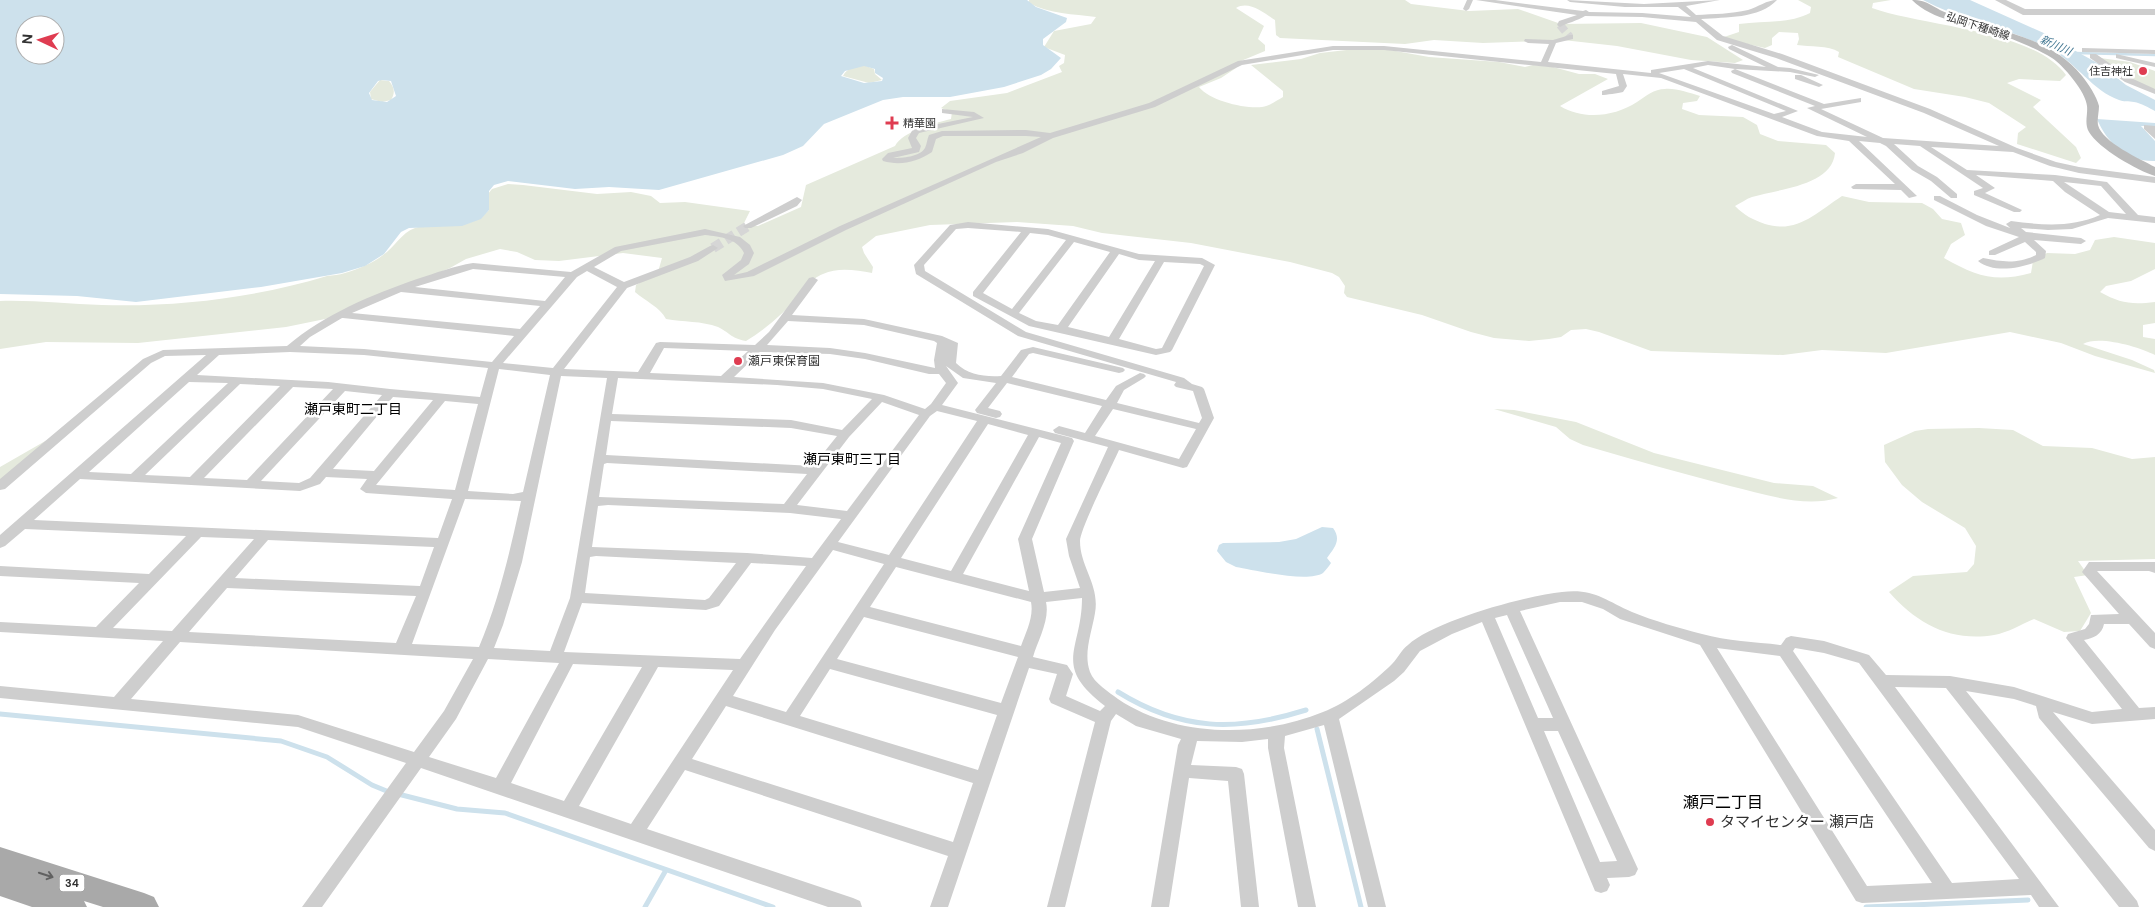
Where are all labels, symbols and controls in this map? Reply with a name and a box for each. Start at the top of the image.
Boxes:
street label: 弘岡下種崎線 [1944,9,2012,43]
north arrow [15,15,65,65]
water label: 新川川 [2038,32,2075,59]
text: N [18,33,36,45]
place label: 住吉神社 [2089,64,2133,78]
marker: 住吉神社 [2137,65,2149,77]
marker: 精華園 [885,116,899,130]
place label: 精華園 [903,116,936,130]
place label: 瀬戸東保育園 [748,353,820,369]
marker: 瀬戸東保育園 [732,355,744,367]
district label: 瀬戸東町二丁目 [304,400,402,418]
district label: 瀬戸東町三丁目 [803,450,901,468]
district label: 瀬戸二丁目 [1683,792,1763,813]
place label: タマイセンター 瀬戸店 [1720,812,1874,832]
marker: タマイセンター 瀬戸店 [1704,816,1716,828]
one-way arrow [38,871,54,880]
road number: 34 [60,874,84,891]

